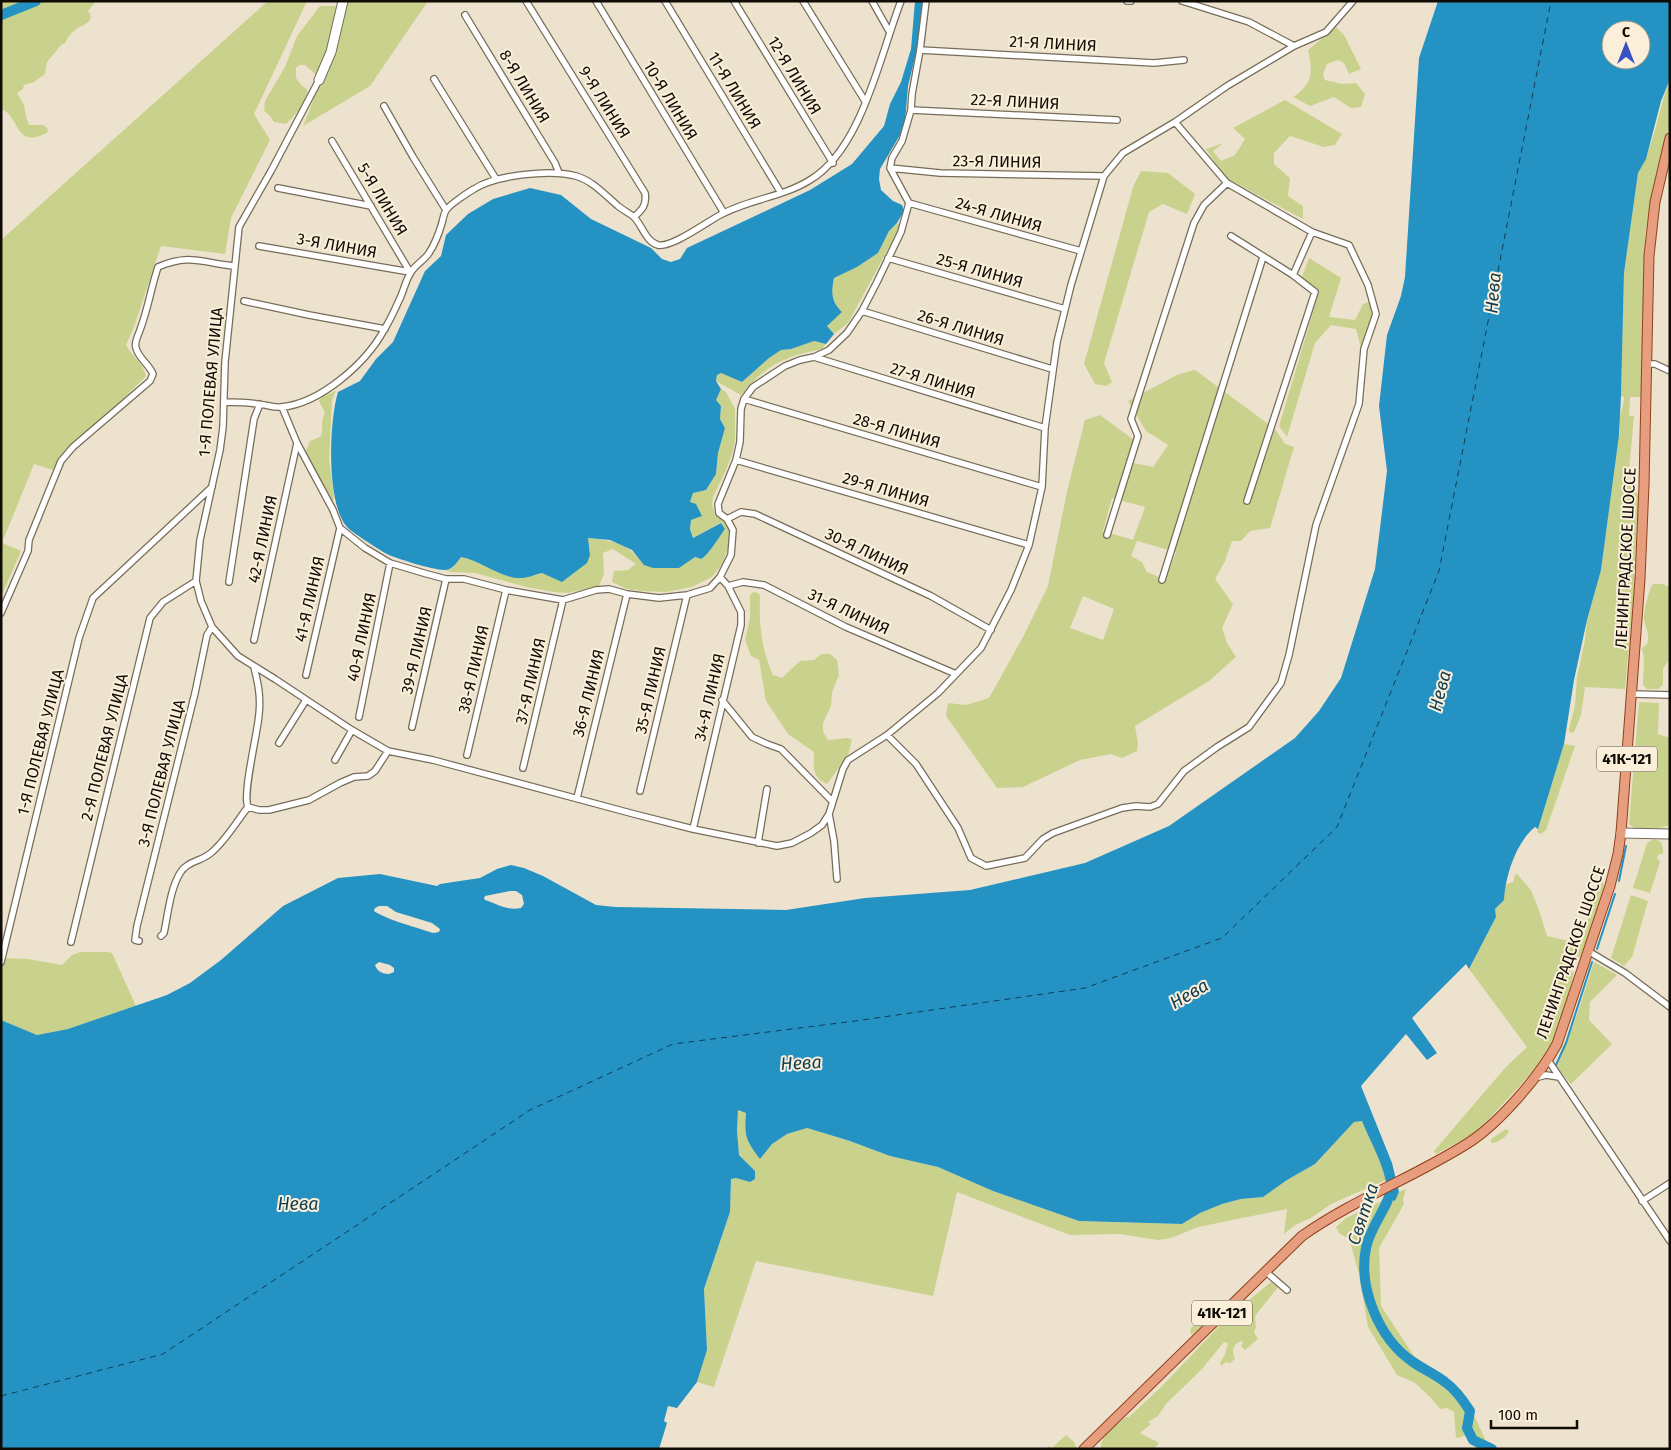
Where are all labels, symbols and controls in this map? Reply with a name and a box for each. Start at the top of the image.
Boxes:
north arrow [1601,20,1651,70]
text: С [1622,24,1630,41]
street label: 21-Я ЛИНИЯ [1009,32,1097,55]
street label: 12-Я ЛИНИЯ [764,33,825,118]
street label: 8-Я ЛИНИЯ [495,46,554,126]
street label: 11-Я ЛИНИЯ [704,48,765,132]
street label: 10-Я ЛИНИЯ [640,57,702,143]
street label: 9-Я ЛИНИЯ [575,63,634,142]
street label: 22-Я ЛИНИЯ [970,90,1060,113]
street label: 23-Я ЛИНИЯ [952,151,1042,172]
street label: 5-Я ЛИНИЯ [354,160,412,239]
street label: 24-Я ЛИНИЯ [953,193,1044,236]
street label: 3-Я ЛИНИЯ [295,229,379,262]
street label: 25-Я ЛИНИЯ [934,249,1025,292]
water label: Нева [1480,272,1506,314]
street label: 26-Я ЛИНИЯ [915,305,1006,350]
street label: 1-Я ПОЛЕВАЯ УЛИЦА [194,306,227,458]
street label: 27-Я ЛИНИЯ [888,359,978,402]
street label: 28-Я ЛИНИЯ [851,409,943,452]
street label: ЛЕНИНГРАДСКОЕ ШОССЕ [1611,467,1640,649]
street label: 29-Я ЛИНИЯ [840,468,931,511]
street label: 42-Я ЛИНИЯ [244,493,281,585]
street label: 30-Я ЛИНИЯ [822,524,912,579]
street label: 41-Я ЛИНИЯ [290,554,329,644]
street label: 31-Я ЛИНИЯ [805,584,893,639]
street label: 40-Я ЛИНИЯ [343,591,380,683]
street label: 39-Я ЛИНИЯ [397,604,436,696]
street label: 38-Я ЛИНИЯ [454,623,493,715]
street label: 37-Я ЛИНИЯ [511,636,550,726]
street label: 35-Я ЛИНИЯ [631,645,670,736]
street label: 36-Я ЛИНИЯ [568,647,609,739]
street label: 34-Я ЛИНИЯ [690,651,729,743]
street label: 1-Я ПОЛЕВАЯ УЛИЦА [13,666,68,817]
water label: Нева [1424,668,1456,714]
street label: 2-Я ПОЛЕВАЯ УЛИЦА [77,671,132,823]
street label: 3-Я ПОЛЕВАЯ УЛИЦА [134,697,189,849]
road number: 41К-121 [1597,746,1657,772]
street label: ЛЕНИНГРАДСКОЕ ШОССЕ [1532,863,1609,1041]
water label: Нева [1166,974,1212,1014]
water label: Нева [780,1051,822,1075]
water label: Святка [1343,1180,1383,1248]
water label: Нева [277,1193,319,1215]
road number: 41К-121 [1192,1300,1252,1326]
scale bar [1491,1398,1577,1430]
text: 100 m [1498,1406,1538,1424]

